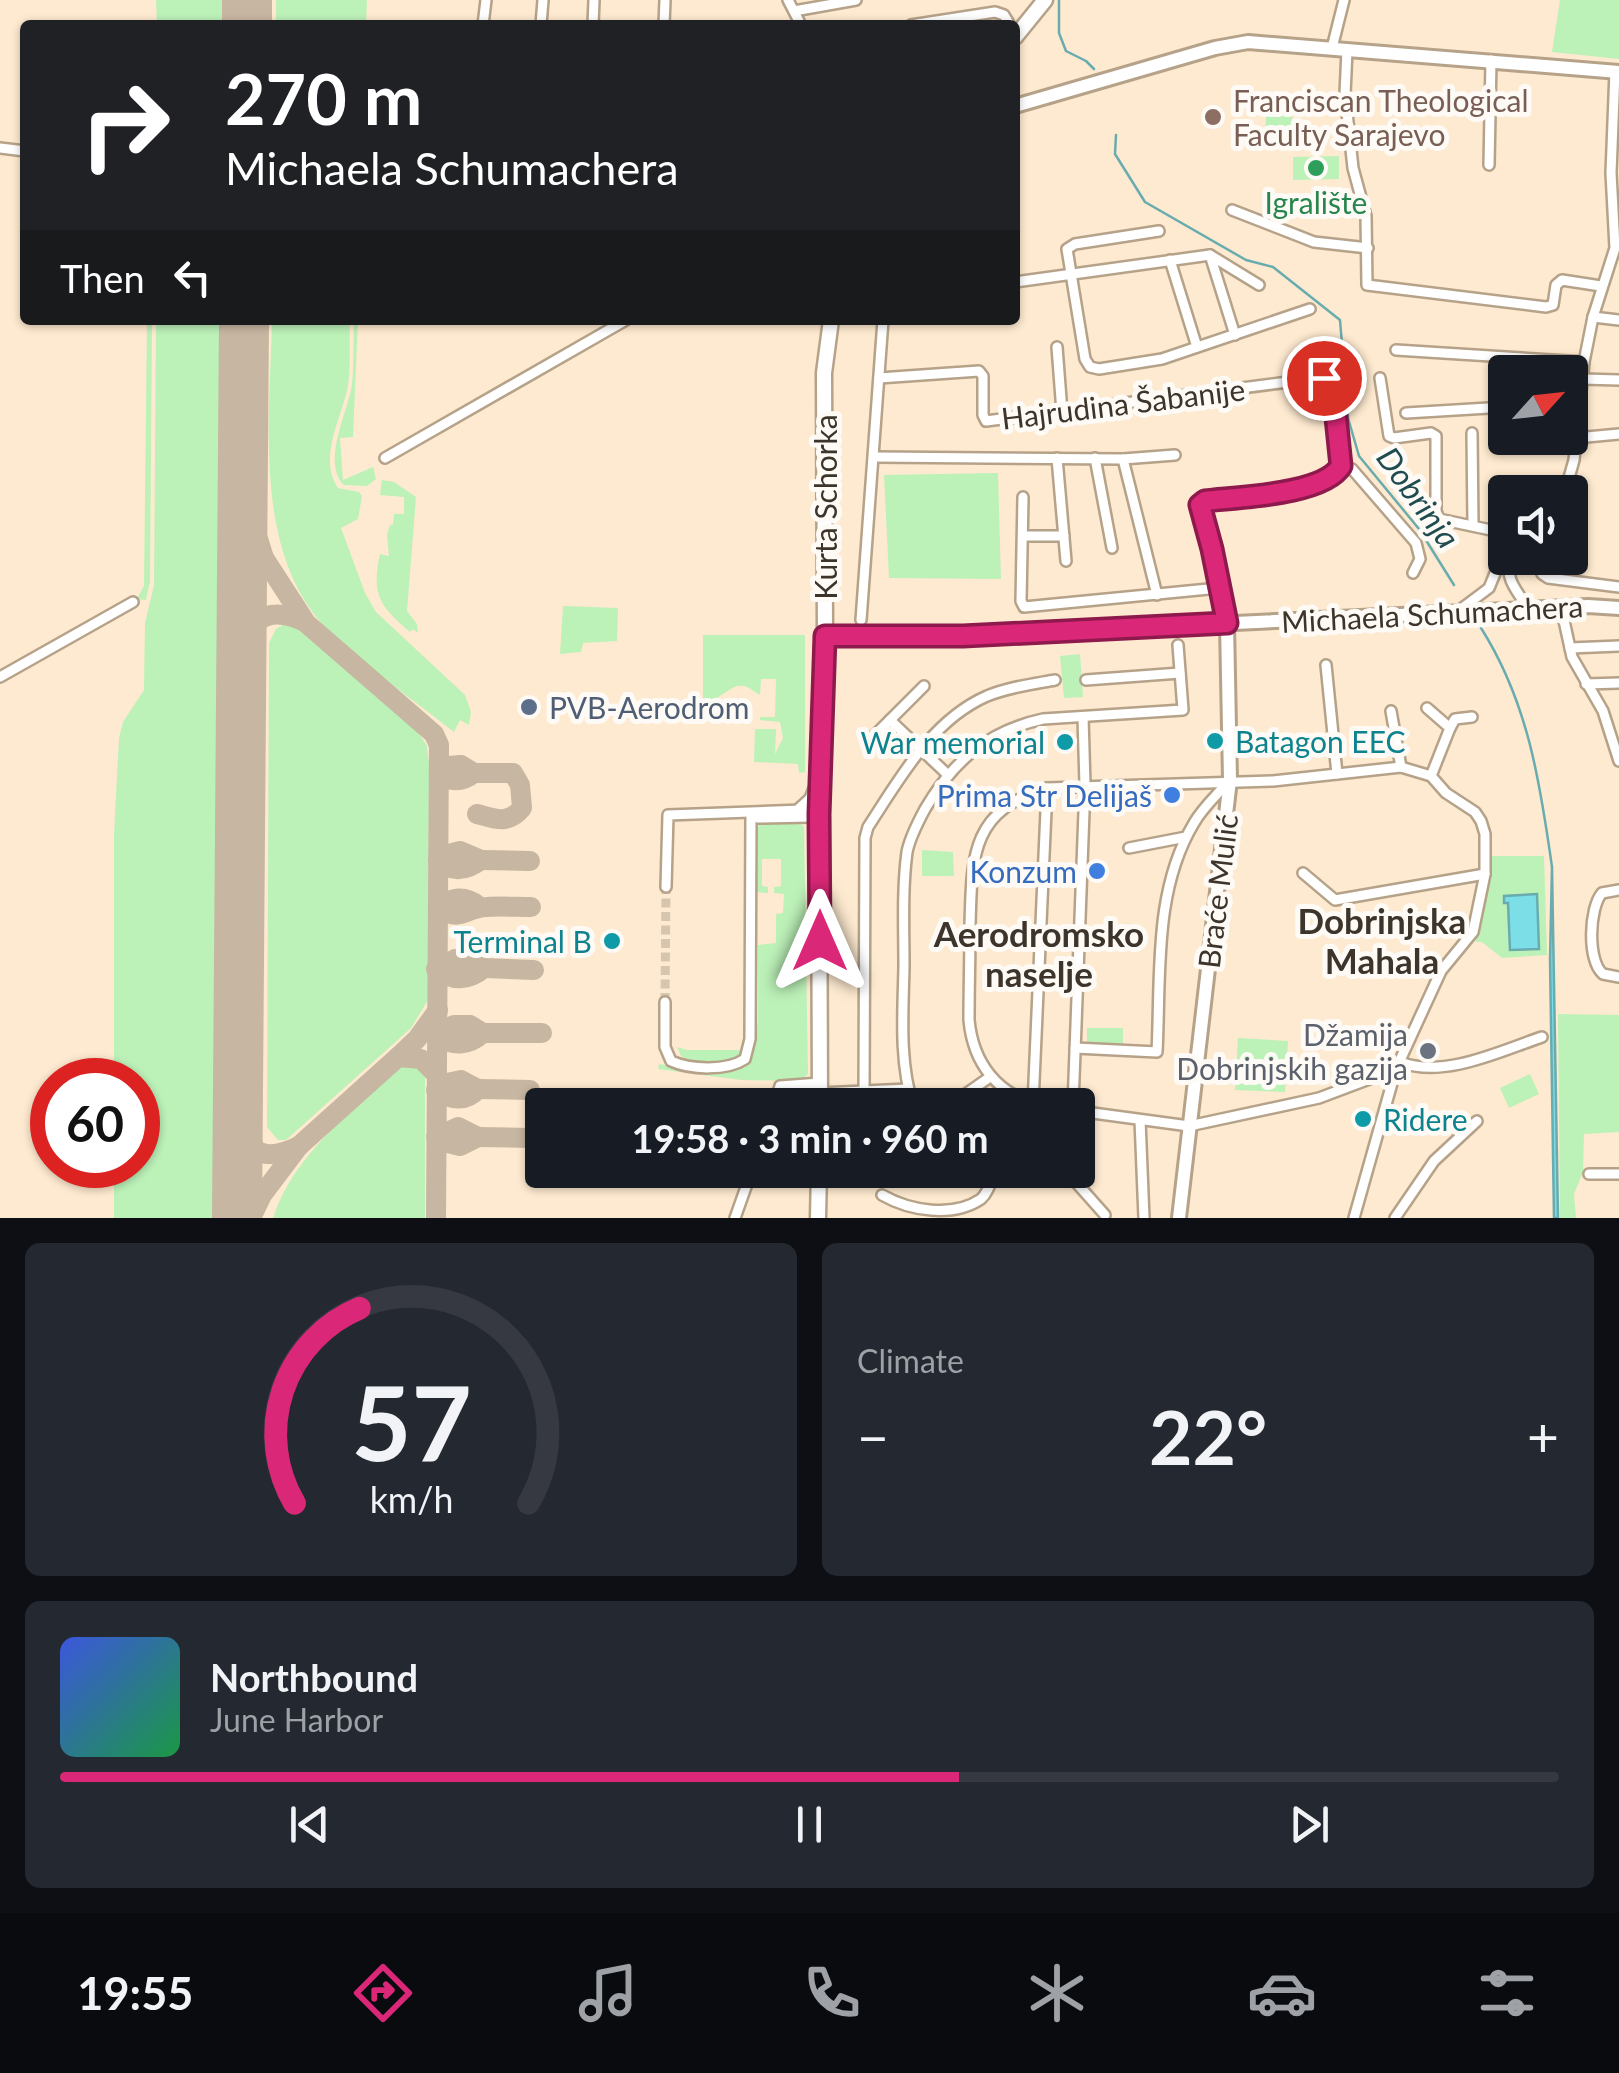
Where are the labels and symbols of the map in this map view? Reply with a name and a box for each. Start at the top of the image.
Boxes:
place label: Franciscan Theological Faculty Sarajevo [1233,82,1528,152]
marker: Franciscan Theological Faculty Sarajevo [1202,106,1224,128]
marker: Igralište [1305,157,1327,179]
place label: Igralište [1265,184,1367,220]
pin [1282,336,1367,421]
north arrow [1488,355,1588,455]
street label: Hajrudina Šabanije [999,370,1247,436]
street label: Kurta Schorka [807,414,843,600]
water label: Dobrinja [1369,439,1469,555]
street label: Michaela Schumachera [1280,587,1584,639]
place label: PVB-Aerodrom [549,689,749,725]
marker: PVB-Aerodrom [518,696,540,718]
place label: Batagon EEC [1235,723,1406,759]
place label: War memorial [860,724,1045,760]
marker: Batagon EEC [1204,730,1226,752]
marker: War memorial [1054,731,1076,753]
place label: Prima Str Delijaš [937,777,1152,813]
marker: Prima Str Delijaš [1161,784,1183,806]
street label: Braće Mulić [1190,812,1244,970]
place label: Konzum [970,853,1077,889]
marker: Konzum [1086,860,1108,882]
position arrow [768,889,872,993]
district label: Dobrinjska Mahala [1298,899,1466,981]
district label: Aerodromsko naselje [933,912,1144,994]
place label: Terminal B [454,923,592,959]
marker: Terminal B [601,930,623,952]
place label: Džamija Dobrinjskih gazija [1176,1016,1408,1086]
marker: Džamija Dobrinjskih gazija [1417,1040,1439,1062]
speed limit sign: 60 [30,1058,160,1188]
place label: Ridere [1383,1101,1468,1137]
marker: Ridere [1352,1108,1374,1130]

